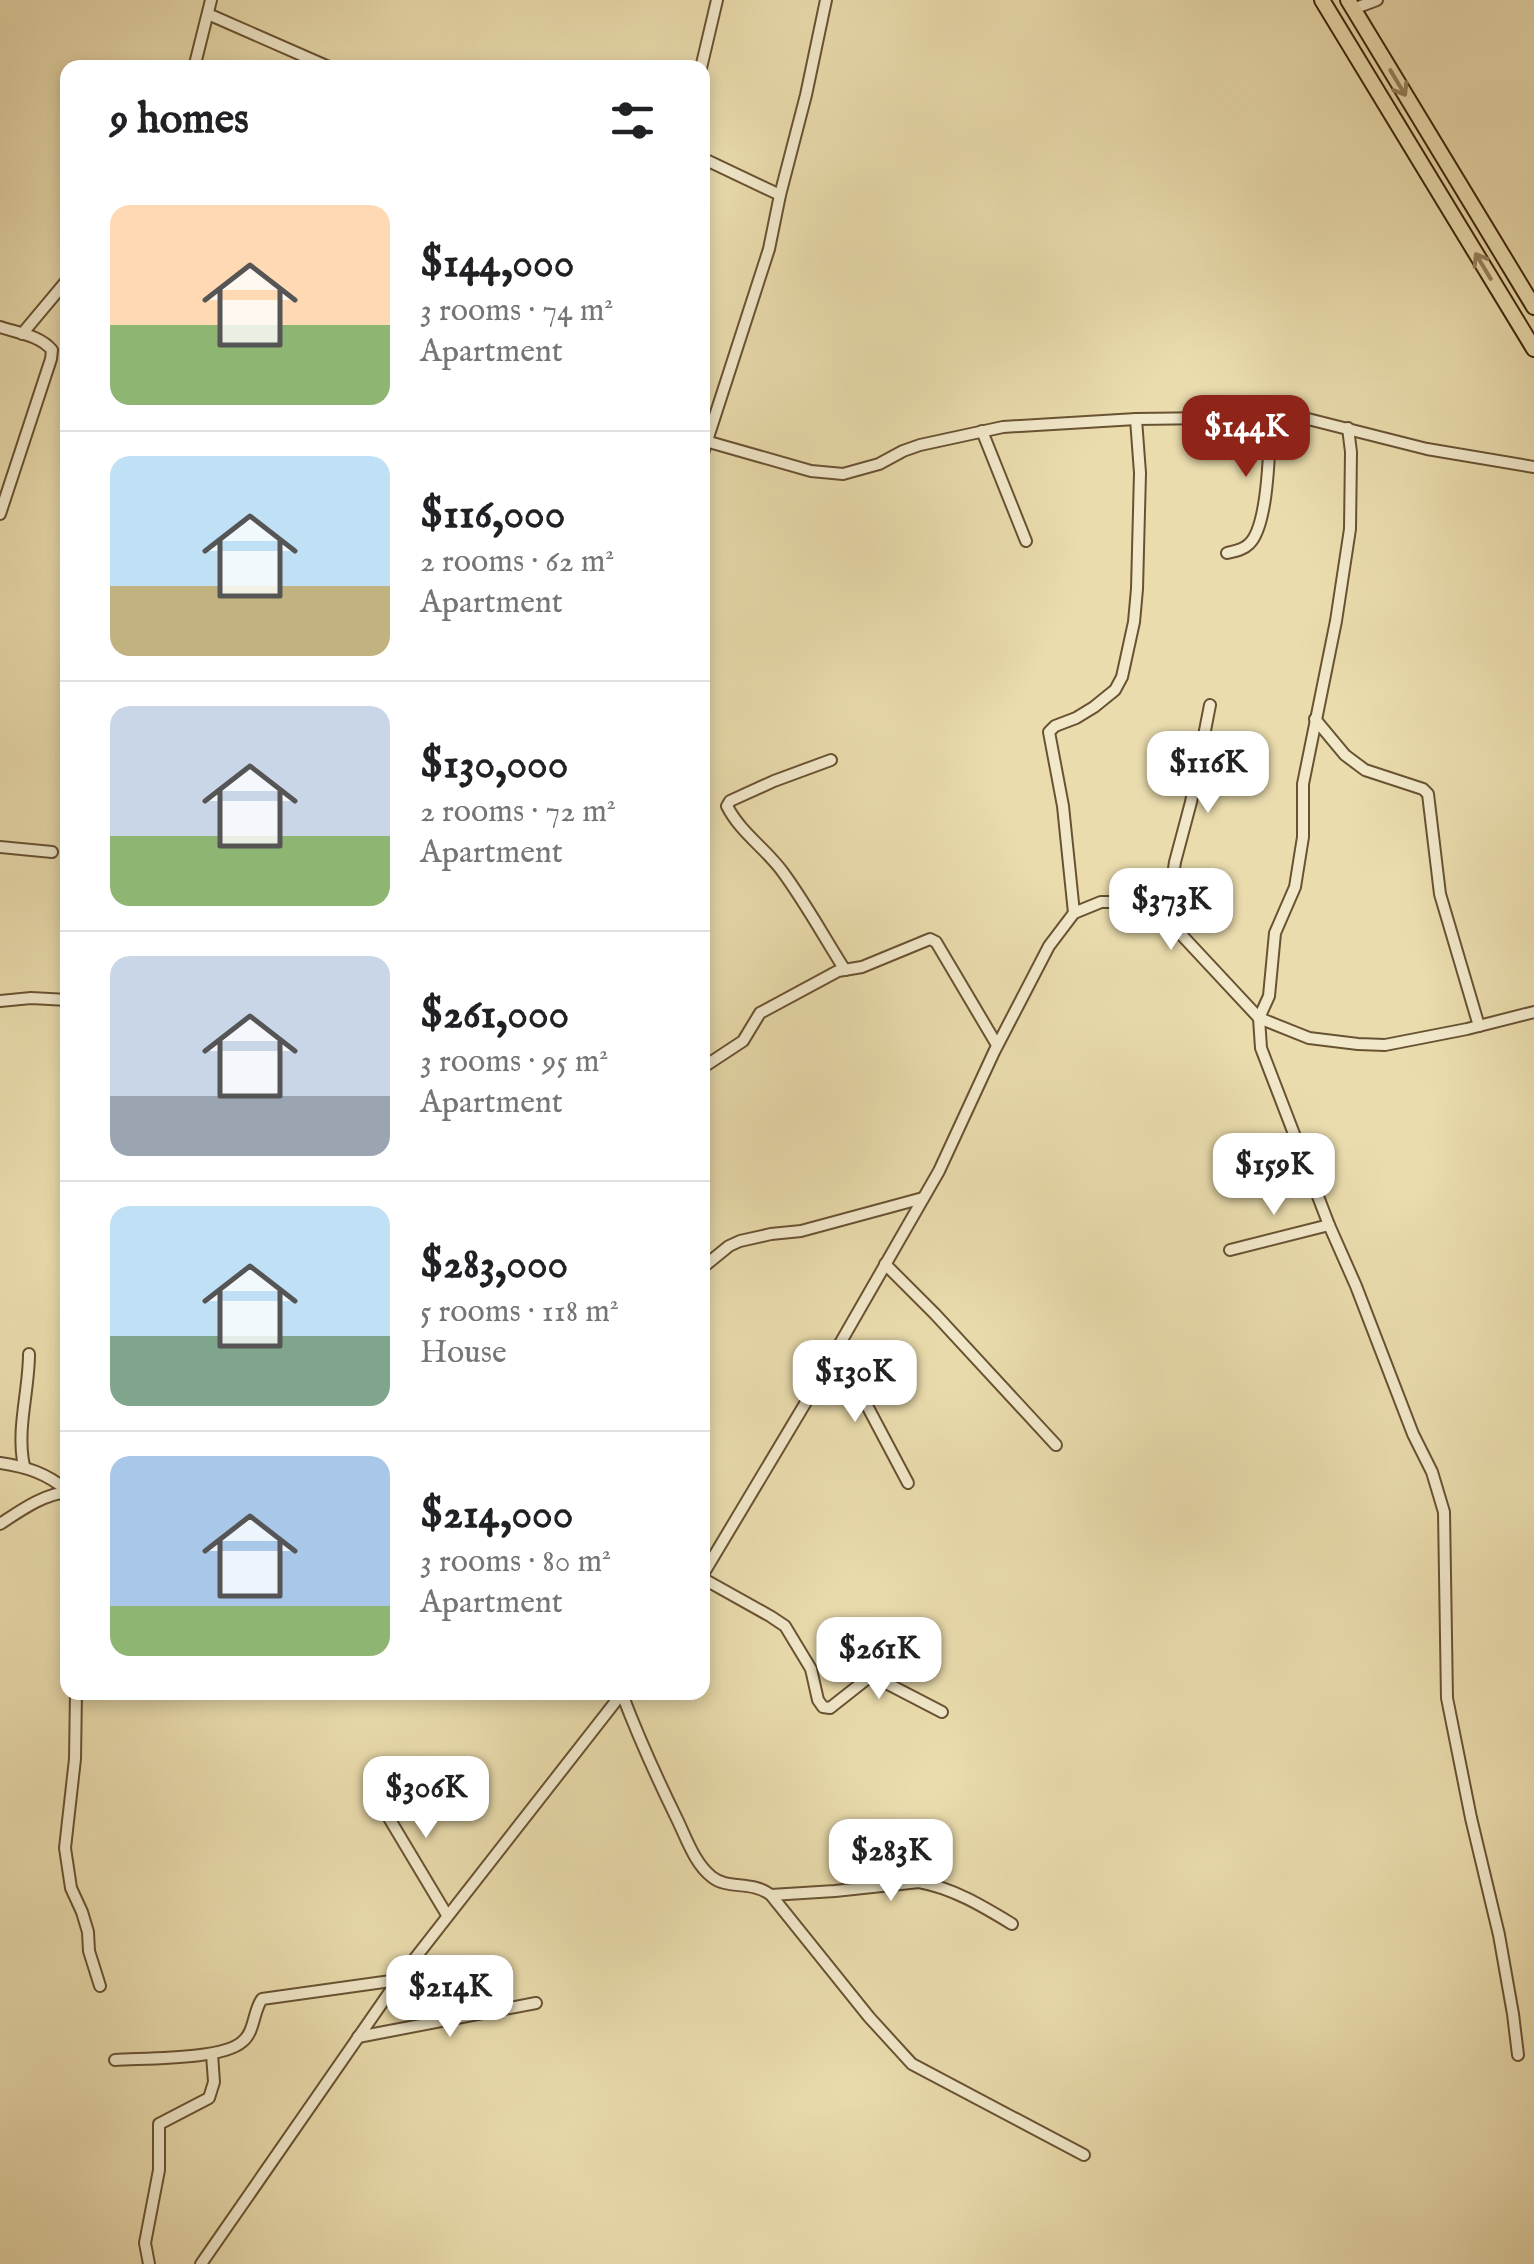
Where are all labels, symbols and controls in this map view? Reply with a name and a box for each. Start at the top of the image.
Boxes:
one-way arrow [1388,68,1409,97]
icon: filters [605,93,660,148]
text: 9 homes [110,94,249,147]
text: $144,000 [420,238,574,291]
icon: home [190,245,310,365]
one-way arrow [1473,252,1493,281]
text: 3 rooms · 74 m² [420,291,613,332]
text: Apartment [420,332,563,373]
pin: $144K [1176,395,1316,480]
text: $144K [1204,407,1288,448]
text: $116,000 [420,489,565,542]
icon: home [190,496,310,616]
text: 2 rooms · 62 m² [420,542,614,583]
text: Apartment [420,583,563,624]
pin: $116K [1138,731,1278,816]
text: $130,000 [420,739,568,792]
text: $116K [1169,743,1247,784]
icon: home [190,746,310,866]
text: 2 rooms · 72 m² [420,792,616,833]
text: Apartment [420,833,563,874]
pin: $373K [1101,868,1241,953]
text: $373K [1131,880,1211,921]
text: $261,000 [420,989,569,1042]
icon: home [190,996,310,1116]
text: 3 rooms · 95 m² [420,1042,608,1083]
text: Apartment [420,1083,563,1124]
pin: $159K [1204,1133,1344,1218]
text: $159K [1235,1145,1313,1186]
text: $283,000 [420,1239,568,1292]
icon: home [190,1246,310,1366]
text: 5 rooms · 118 m² [420,1292,619,1333]
text: House [420,1333,507,1374]
pin: $130K [785,1340,925,1425]
text: $130K [815,1352,895,1393]
text: $214,000 [420,1489,573,1542]
icon: home [190,1496,310,1616]
text: 3 rooms · 80 m² [420,1542,611,1583]
text: Apartment [420,1583,563,1624]
pin: $261K [809,1617,949,1702]
text: $261K [838,1629,920,1670]
pin: $306K [356,1756,496,1841]
text: $306K [385,1768,467,1809]
pin: $283K [821,1819,961,1904]
text: $283K [851,1831,931,1872]
pin: $214K [380,1955,520,2040]
text: $214K [408,1967,492,2008]

